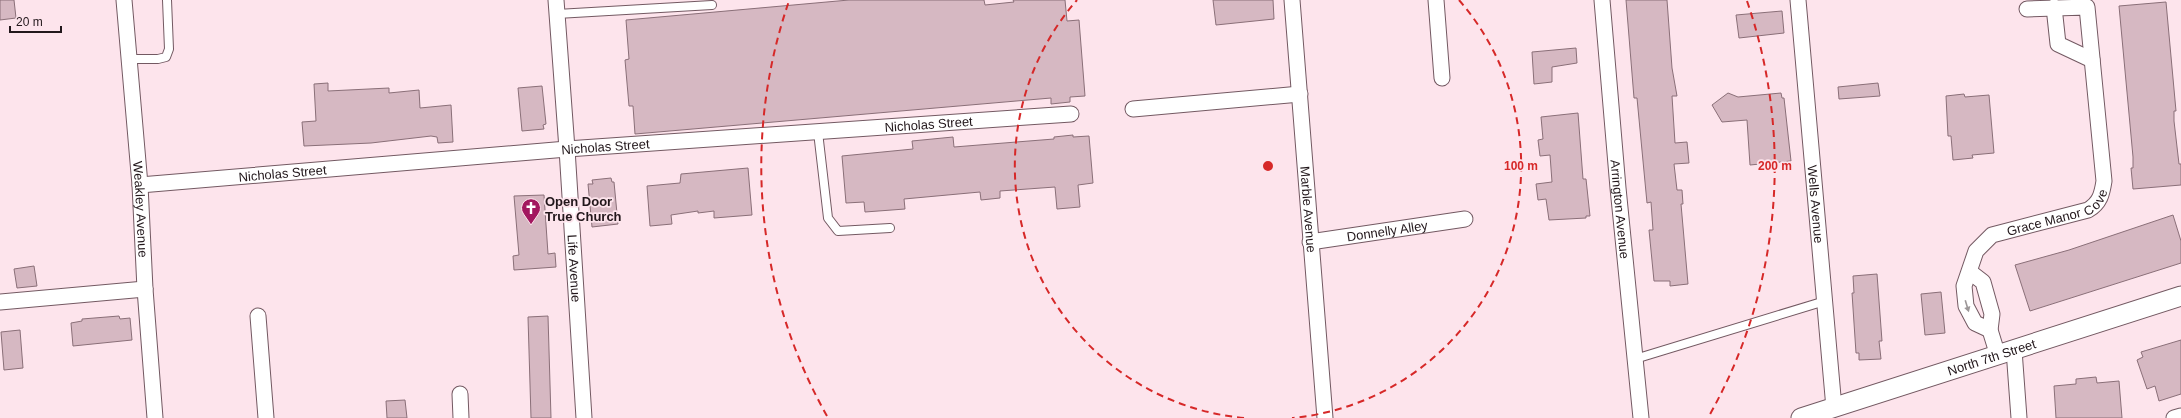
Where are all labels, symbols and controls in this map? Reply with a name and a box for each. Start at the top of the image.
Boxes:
scale bar [10,8,61,34]
text: 20 m [16,15,43,29]
street label: Nicholas Street [884,114,974,135]
street label: Nicholas Street [561,136,650,157]
centre of rings [1261,159,1275,173]
text: 100 m [1504,159,1538,173]
street label: Arrington Avenue [1608,159,1632,260]
text: 200 m [1758,159,1792,173]
street label: Weakley Avenue [130,161,150,258]
street label: Nicholas Street [238,162,328,185]
street label: Wells Avenue [1805,165,1826,244]
street label: Marble Avenue [1297,166,1319,253]
street label: Grace Manor Cove [2005,187,2110,239]
place label: Open Door True Church [545,194,622,224]
church icon: Open Door True Church [520,197,542,225]
street label: Donnelly Alley [1346,218,1429,244]
street label: Life Avenue [564,234,584,303]
one-way arrow [1964,300,1970,312]
street label: North 7th Street [1946,336,2038,379]

